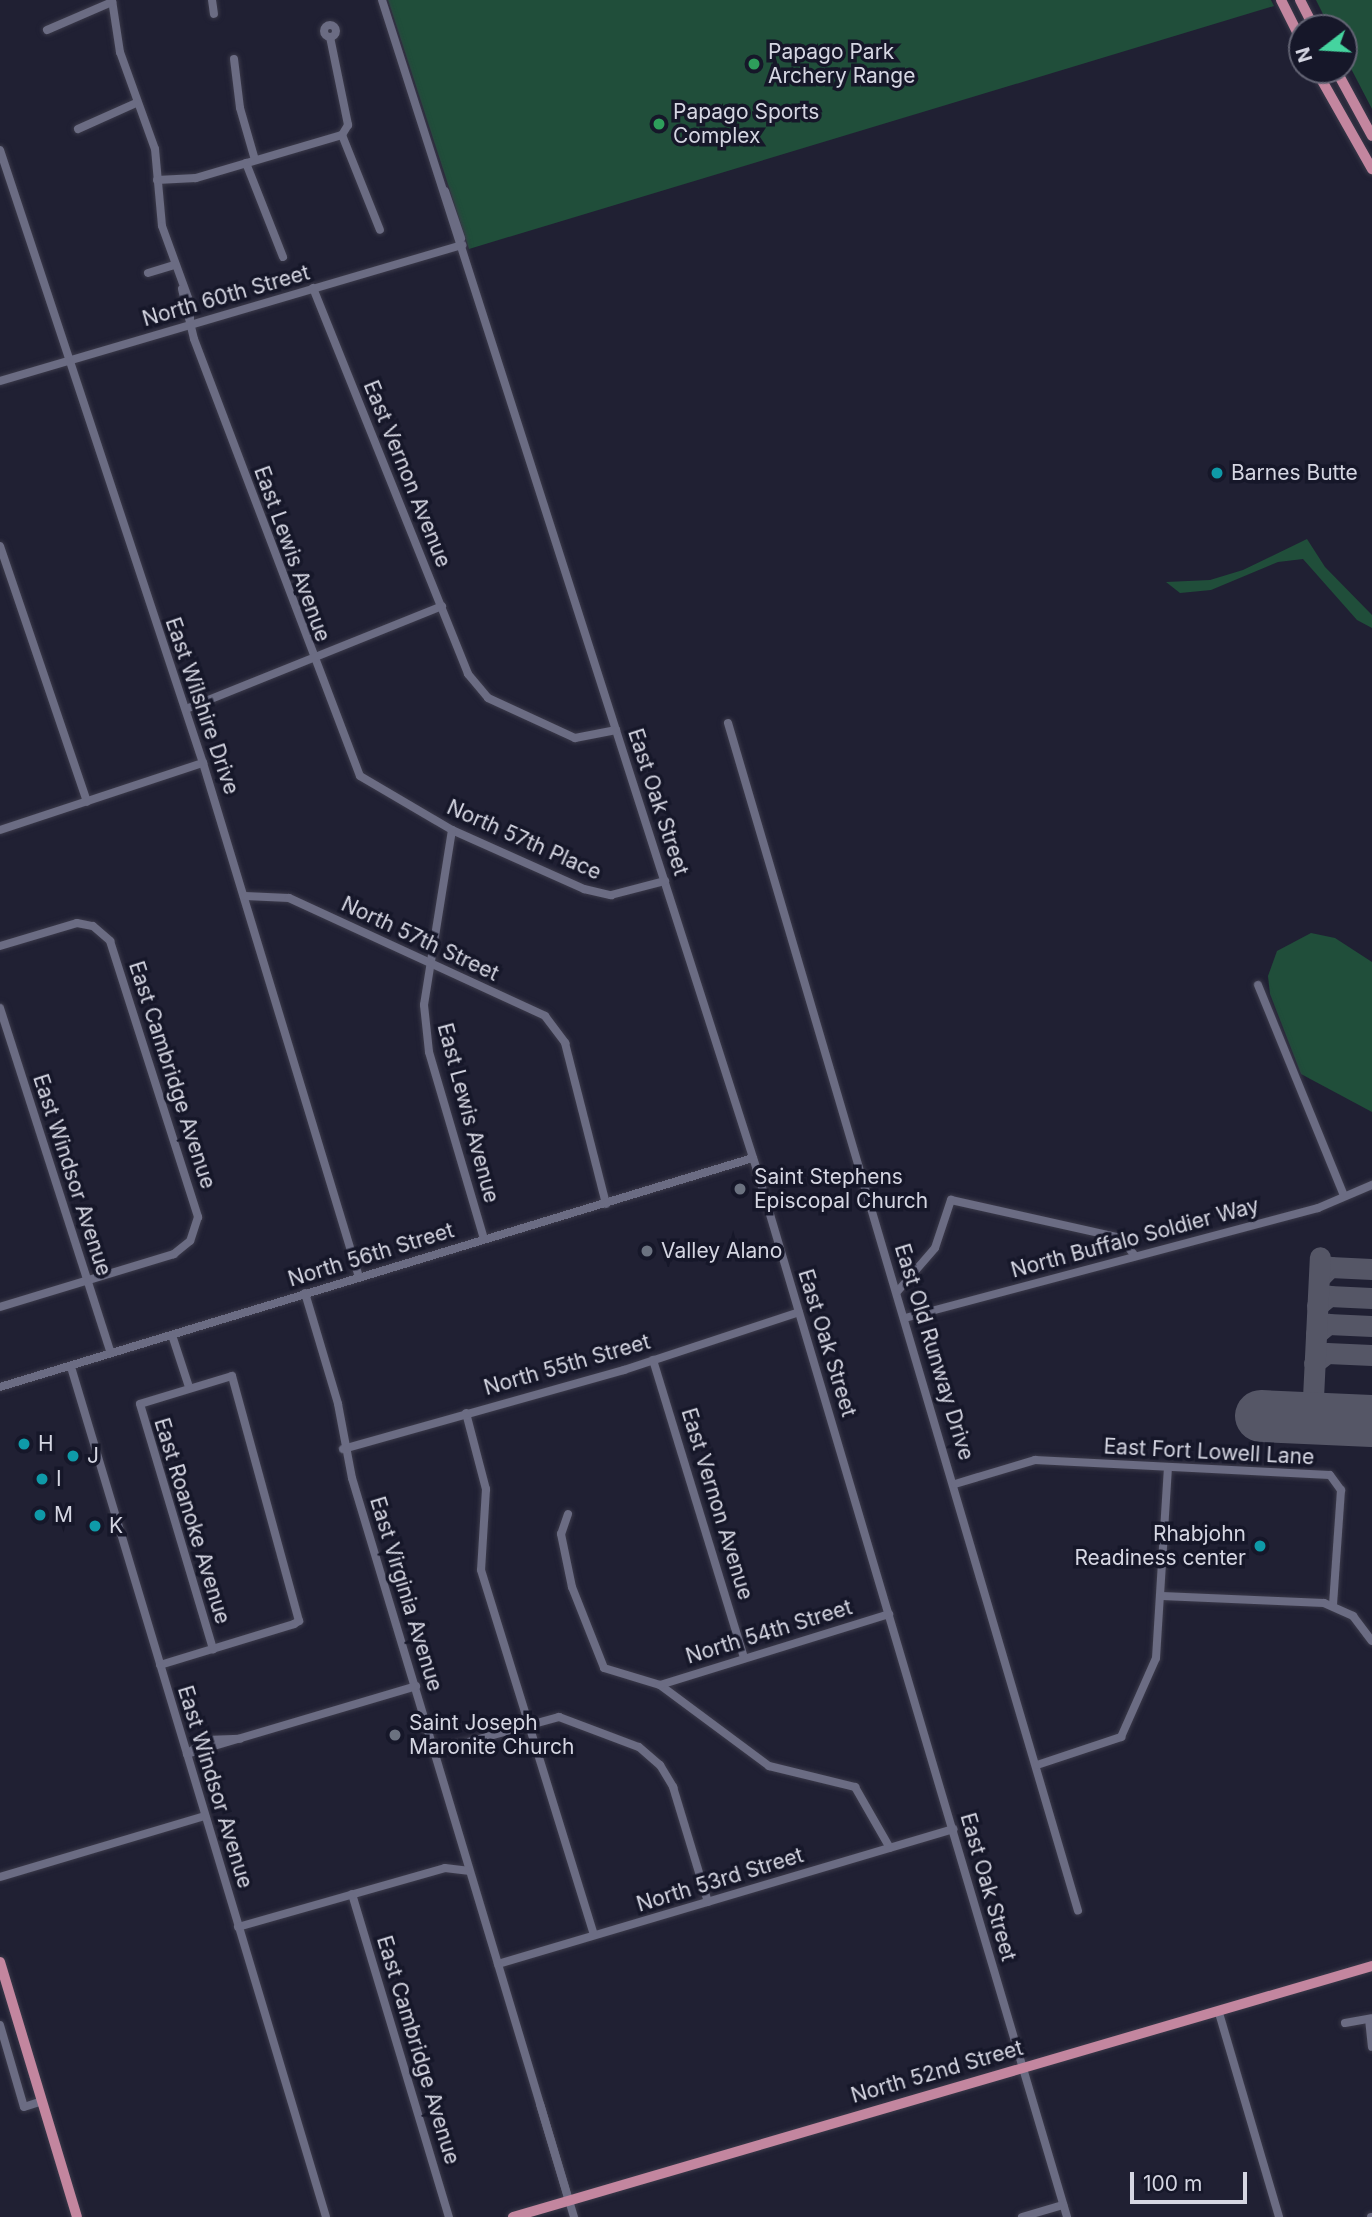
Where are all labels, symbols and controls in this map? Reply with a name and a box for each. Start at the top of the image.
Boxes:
north arrow [1288,14,1358,84]
place label: Papago Park Archery Range [768,39,915,89]
text: N [1291,44,1317,65]
marker: Papago Park Archery Range [746,56,762,72]
place label: Papago Sports Complex [673,99,819,149]
marker: Papago Sports Complex [651,116,667,132]
street label: North 60th Street [139,260,313,332]
street label: East Vernon Avenue [358,377,456,571]
place label: Barnes Butte [1231,460,1358,486]
street label: East Lewis Avenue [249,463,335,645]
marker: Barnes Butte [1209,465,1225,481]
street label: East Wilshire Drive [160,614,244,798]
street label: East Oak Street [622,725,694,879]
street label: North 57th Place [443,795,605,885]
street label: North 57th Street [337,891,503,987]
street label: East Cambridge Avenue [123,958,221,1192]
street label: East Lewis Avenue [432,1020,504,1206]
street label: East Windsor Avenue [27,1071,117,1279]
place label: Saint Stephens Episcopal Church [754,1164,928,1214]
marker: Saint Stephens Episcopal Church [732,1181,748,1197]
street label: North Buffalo Soldier Way [1008,1193,1262,1283]
street label: North 56th Street [285,1218,457,1292]
place label: Valley Alano [661,1238,782,1264]
street label: East Old Runway Drive [889,1241,979,1463]
marker: Valley Alano [639,1243,655,1259]
street label: East Oak Street [793,1266,861,1420]
street label: North 55th Street [481,1329,653,1401]
street label: East Vernon Avenue [676,1405,758,1603]
street label: East Roanoke Avenue [149,1415,235,1627]
place label: H [38,1431,54,1457]
street label: East Fort Lowell Lane [1103,1434,1315,1470]
marker: H [16,1436,32,1452]
place label: J [87,1443,99,1469]
marker: J [65,1448,81,1464]
place label: I [56,1466,62,1492]
marker: I [34,1471,50,1487]
street label: East Virginia Avenue [364,1494,448,1694]
place label: M [54,1502,73,1528]
marker: M [32,1507,48,1523]
place label: K [109,1513,123,1539]
marker: K [87,1518,103,1534]
place label: Rhabjohn Readiness center [1074,1521,1246,1571]
marker: Rhabjohn Readiness center [1252,1538,1268,1554]
street label: North 54th Street [683,1595,855,1669]
street label: East Windsor Avenue [172,1683,258,1891]
place label: Saint Joseph Maronite Church [409,1710,574,1760]
marker: Saint Joseph Maronite Church [387,1727,403,1743]
street label: East Oak Street [955,1810,1021,1964]
street label: North 53rd Street [634,1843,806,1917]
street label: East Cambridge Avenue [371,1933,465,2167]
street label: North 52nd Street [848,2035,1026,2109]
scale bar [1134,2158,1251,2202]
text: 100 m [1143,2171,1202,2196]

